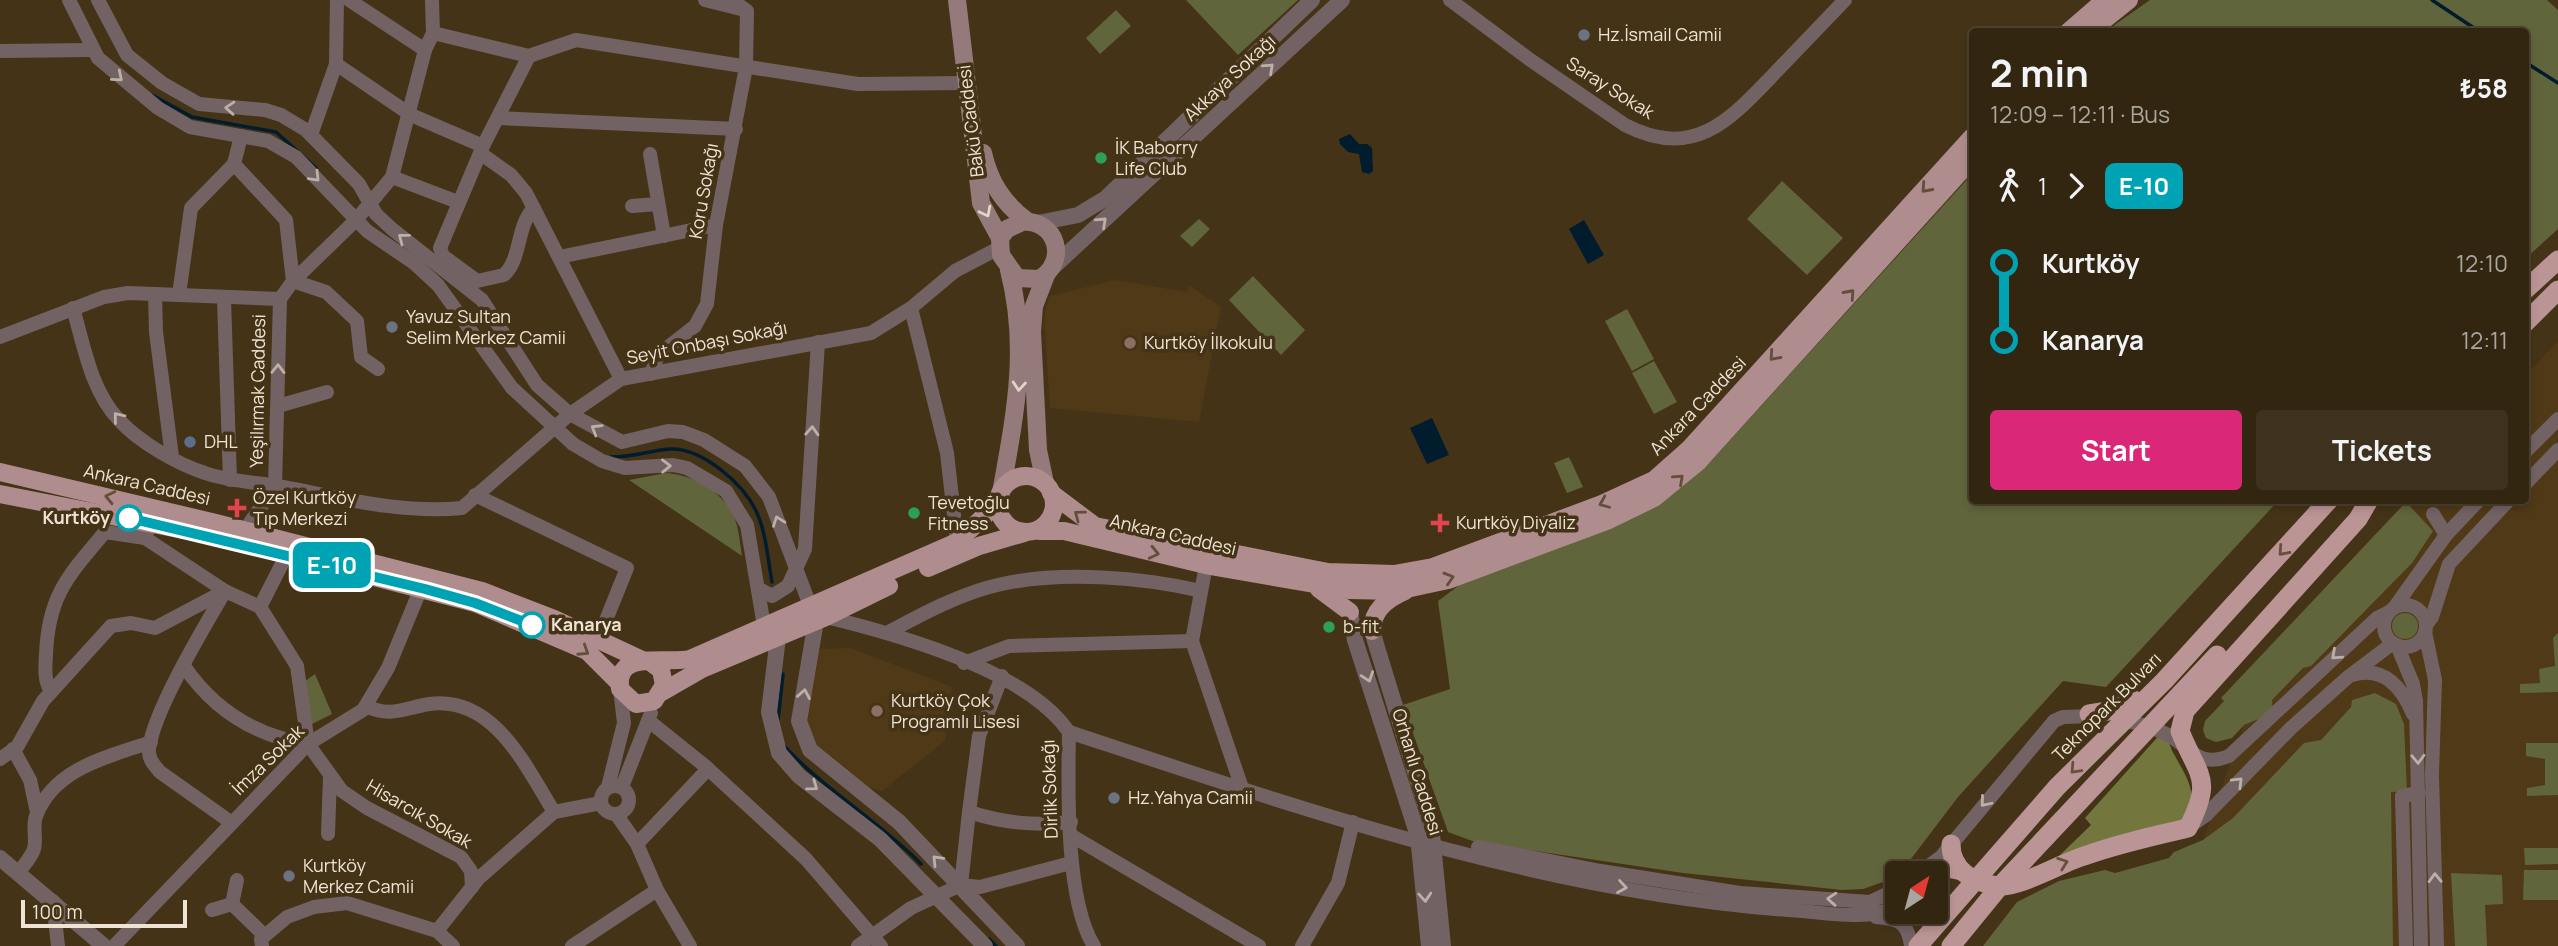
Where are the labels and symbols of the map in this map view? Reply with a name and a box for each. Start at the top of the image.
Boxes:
place label: Hz.İsmail Camii [1598,22,1722,46]
marker: Hz.İsmail Camii [1576,27,1592,43]
street label: Akkaya Sokağı [1178,29,1280,126]
street label: Saray Sokak [1562,51,1660,124]
one-way arrow [1261,63,1274,76]
street label: Bakü Caddesi [951,64,989,178]
one-way arrow [110,69,123,81]
one-way arrow [224,100,235,115]
place label: İK Baborry Life Club [1115,135,1198,180]
street label: Koru Sokağı [683,141,723,241]
marker: İK Baborry Life Club [1093,150,1109,166]
one-way arrow [307,169,320,182]
one-way arrow [1922,179,1935,192]
one-way arrow [978,205,992,218]
one-way arrow [1094,218,1107,230]
one-way arrow [398,234,411,247]
one-way arrow [1842,289,1855,302]
place label: Yavuz Sultan Selim Merkez Camii [406,304,566,349]
street label: Yeşilırmak Caddesi [244,314,270,468]
street label: Seyit Onbaşı Sokağı [624,315,789,369]
marker: Yavuz Sultan Selim Merkez Camii [384,319,400,335]
place label: Kurtköy İlkokulu [1144,330,1273,354]
marker: Kurtköy İlkokulu [1122,335,1138,351]
one-way arrow [1769,348,1782,361]
street label: Ankara Caddesi [1644,351,1751,460]
one-way arrow [271,363,286,374]
one-way arrow [1012,381,1027,392]
one-way arrow [114,413,126,426]
one-way arrow [591,424,604,437]
one-way arrow [805,425,820,436]
place label: DHL [204,429,238,453]
marker: DHL [182,434,198,450]
street label: Ankara Caddesi [82,458,213,510]
one-way arrow [661,458,672,474]
one-way arrow [1671,475,1684,487]
place label: Özel Kurtköy Tıp Merkezi [253,485,357,530]
place label: Tevetoğlu Fitness [928,490,1010,535]
one-way arrow [104,491,116,506]
one-way arrow [1599,494,1611,508]
marker: Özel Kurtköy Tıp Merkezi [227,498,247,518]
place label: Kurtköy [42,505,110,529]
marker: Kurtköy [116,505,142,531]
marker: Tevetoğlu Fitness [906,505,922,521]
street label: Ankara Caddesi [1108,508,1239,560]
place label: Kurtköy Diyaliz [1456,510,1576,534]
one-way arrow [1074,511,1086,524]
marker: Kurtköy Diyaliz [1430,513,1450,533]
one-way arrow [772,516,786,528]
line badge: E-10 [283,542,381,588]
one-way arrow [2279,543,2291,556]
one-way arrow [1147,545,1159,559]
one-way arrow [1443,572,1455,587]
marker: Kanarya [519,612,545,638]
place label: Kanarya [551,612,622,636]
place label: b-fit [1343,614,1379,638]
marker: b-fit [1321,619,1337,635]
one-way arrow [576,643,589,655]
street label: Teknopark Bulvarı [2047,647,2166,766]
one-way arrow [2332,647,2345,659]
one-way arrow [1360,671,1374,683]
one-way arrow [795,688,810,700]
place label: Kurtköy Çok Programlı Lisesi [891,688,1020,733]
marker: Kurtköy Çok Programlı Lisesi [869,703,885,719]
street label: Orhanlı Caddesi [1387,705,1449,838]
street label: İmza Sokak [226,718,309,800]
street label: Dirlik Sokağı [1035,739,1063,839]
one-way arrow [2410,754,2425,765]
one-way arrow [2070,761,2083,774]
street label: Hisarcık Sokak [362,773,478,854]
one-way arrow [2230,777,2243,790]
one-way arrow [805,778,817,791]
place label: Hz.Yahya Camii [1128,785,1253,809]
marker: Hz.Yahya Camii [1106,790,1122,806]
one-way arrow [1981,793,1993,806]
place label: Kurtköy Merkez Camii [303,853,414,898]
one-way arrow [933,856,946,869]
one-way arrow [2057,857,2069,871]
north arrow [1885,861,1948,924]
marker: Kurtköy Merkez Camii [281,868,297,884]
one-way arrow [2427,872,2442,883]
one-way arrow [1616,879,1628,894]
one-way arrow [1417,891,1432,902]
one-way arrow [1826,892,1837,907]
scale bar [21,897,187,929]

